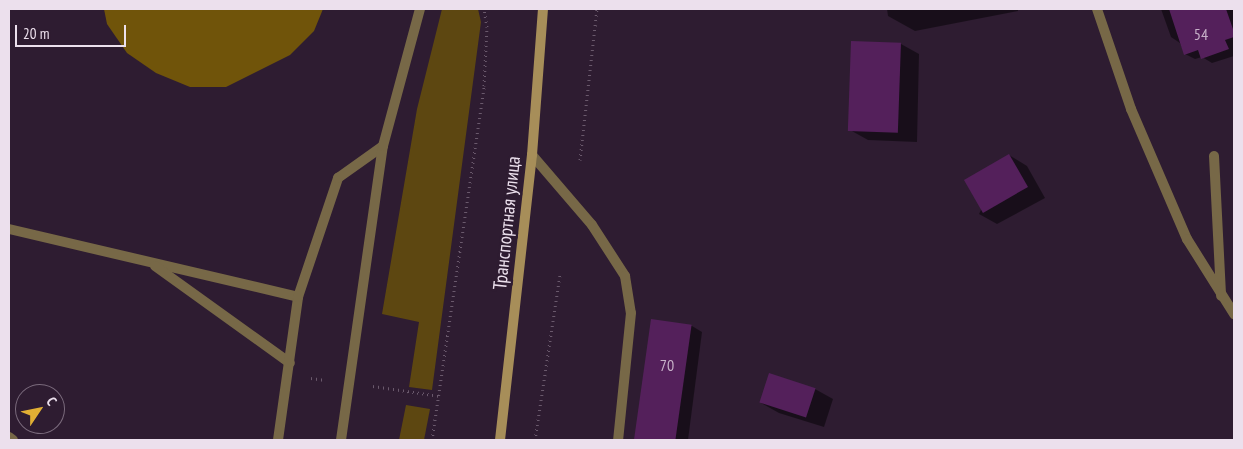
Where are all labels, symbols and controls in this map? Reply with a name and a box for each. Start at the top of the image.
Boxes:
scale bar [18,15,129,47]
text: 20 m [23,24,49,43]
house number: 54 [1194,24,1208,44]
street label: Транспортная улица [489,155,525,291]
house number: 70 [660,355,674,375]
north arrow [15,384,65,434]
text: С [42,393,61,409]

